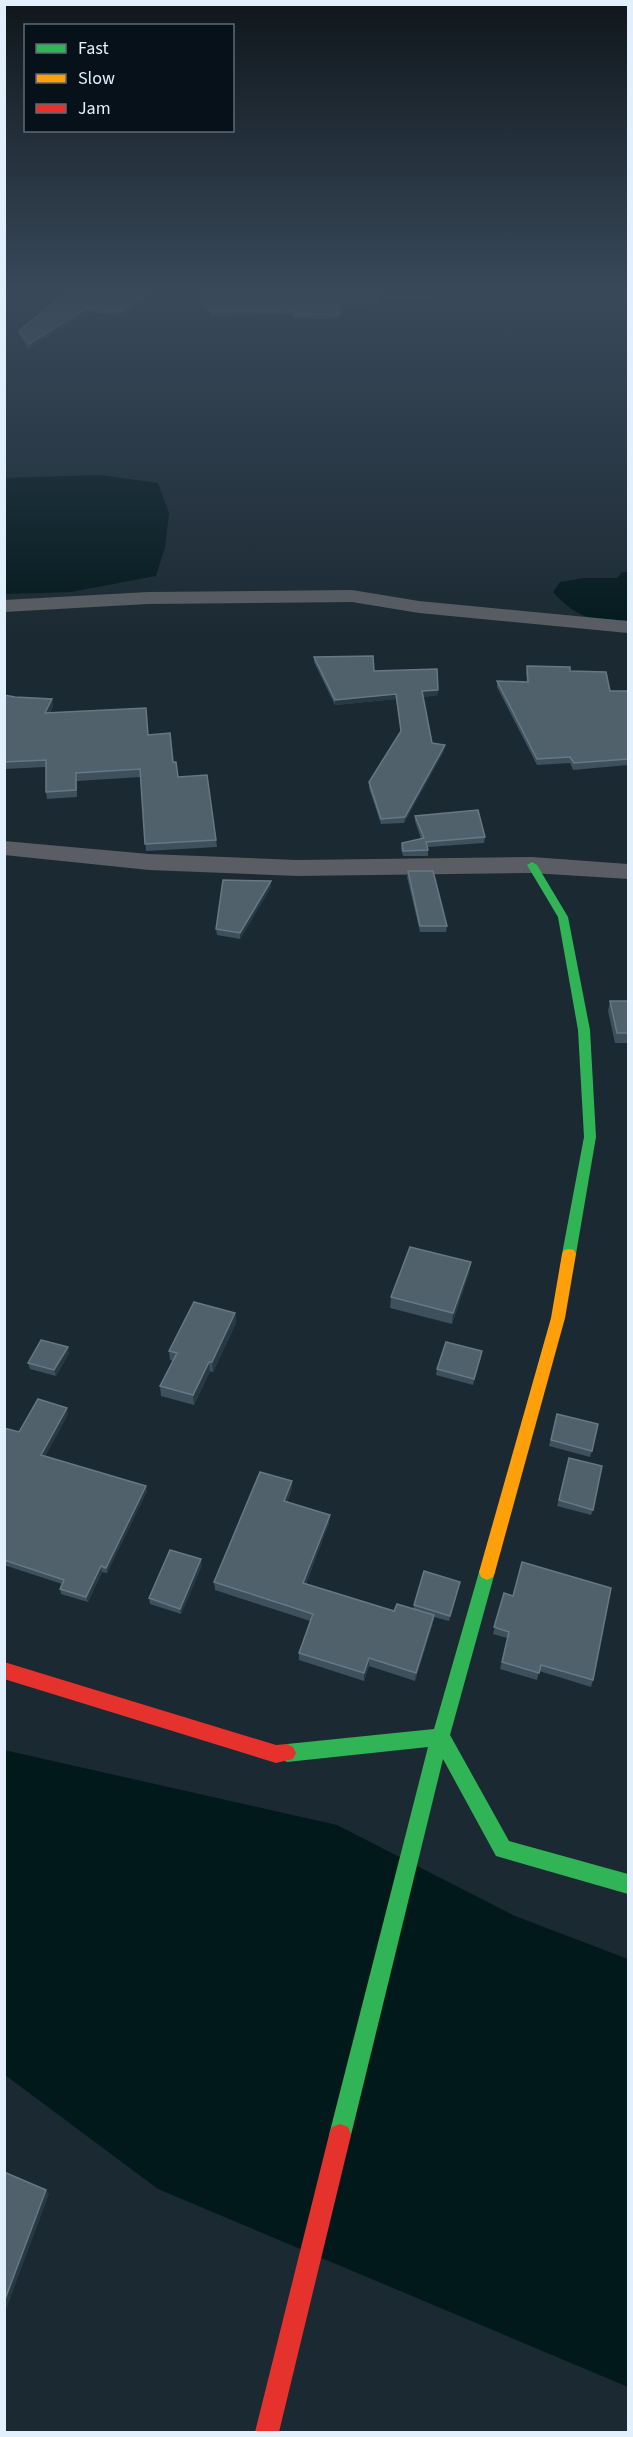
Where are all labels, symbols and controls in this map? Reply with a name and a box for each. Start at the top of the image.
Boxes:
legend [24,24,234,132]
text: Fast [78,36,109,61]
text: Slow [78,66,115,91]
text: Jam [78,96,111,121]

